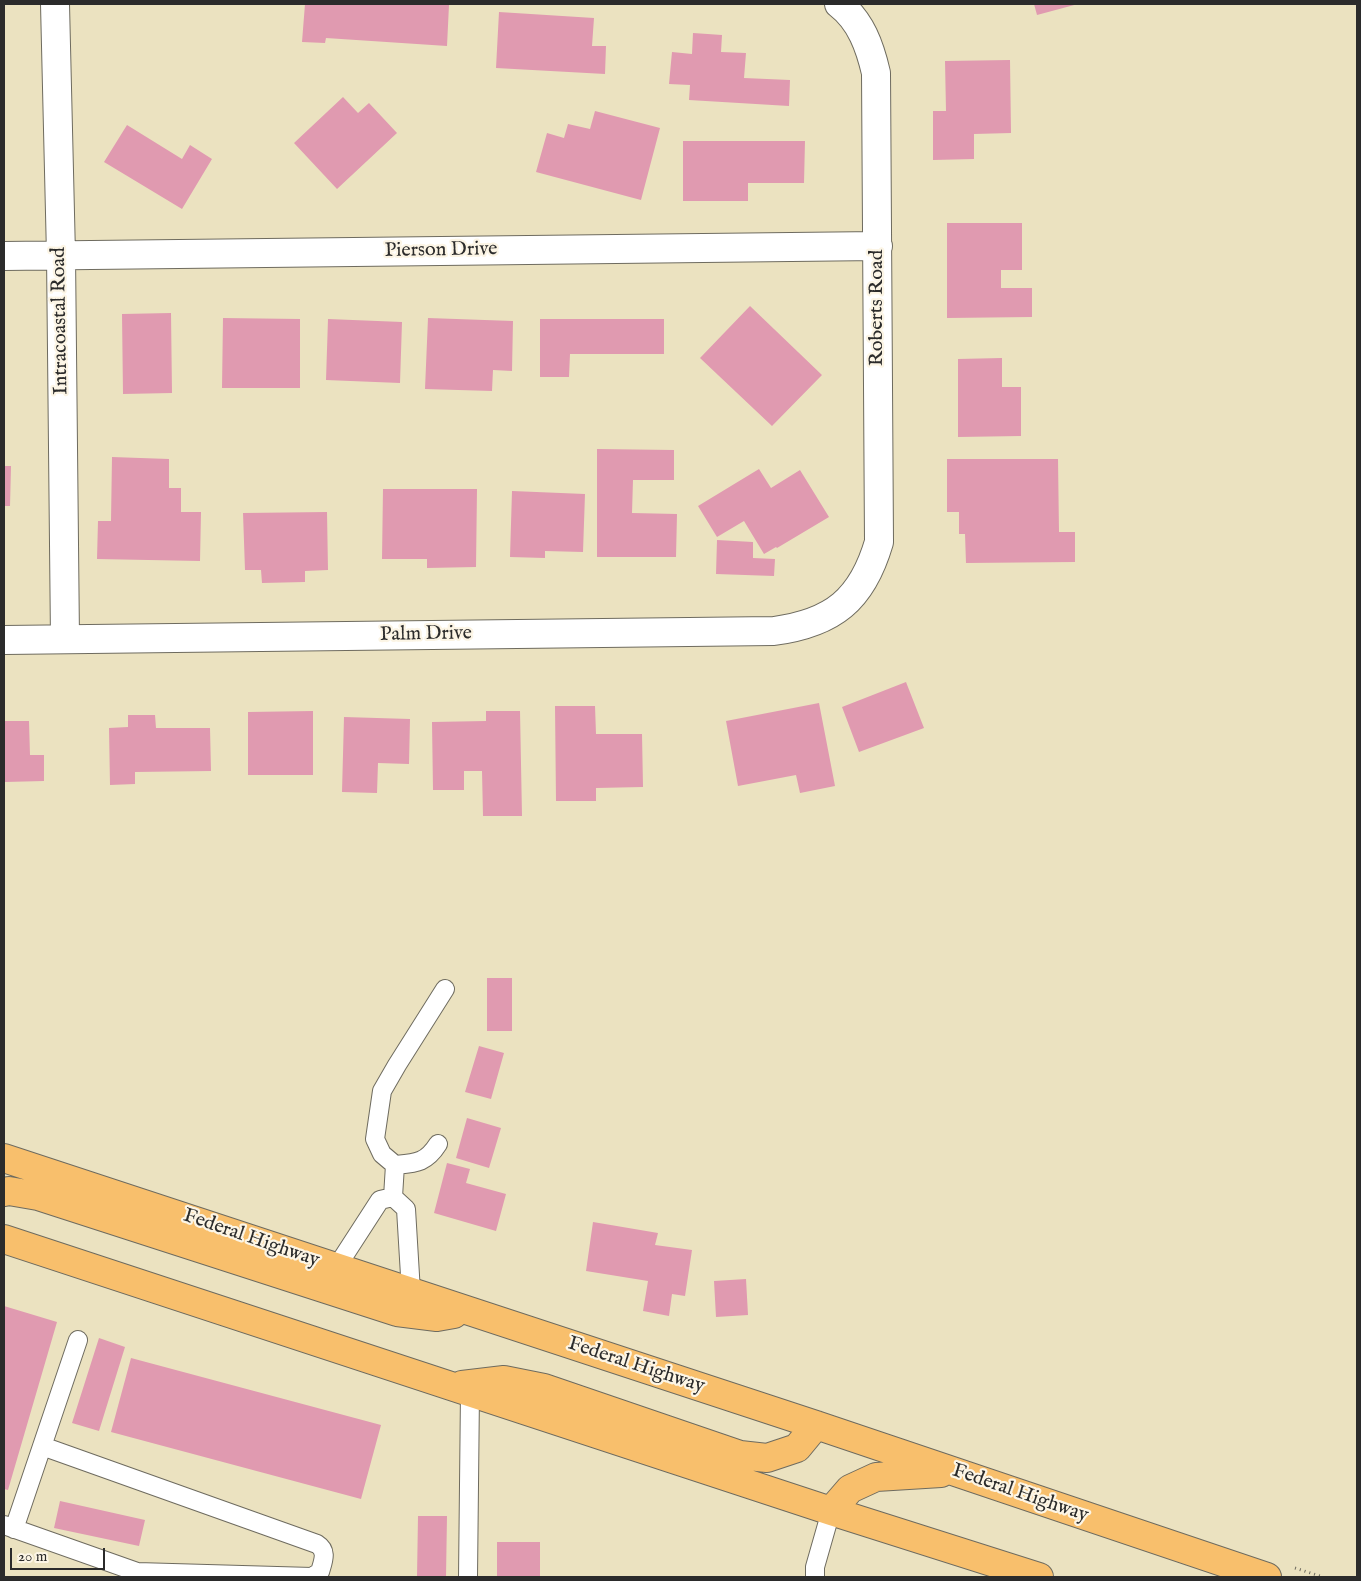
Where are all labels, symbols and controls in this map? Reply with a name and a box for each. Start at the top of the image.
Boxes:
street label: Pierson Drive [384,238,498,264]
street label: Intracoastal Road [48,247,74,395]
street label: Roberts Road [866,250,890,366]
street label: Palm Drive [380,622,472,648]
street label: Federal Highway [180,1204,322,1274]
street label: Federal Highway [565,1333,707,1399]
street label: Federal Highway [949,1459,1091,1529]
scale bar [12,1538,108,1570]
text: 20 m [18,1547,47,1566]

